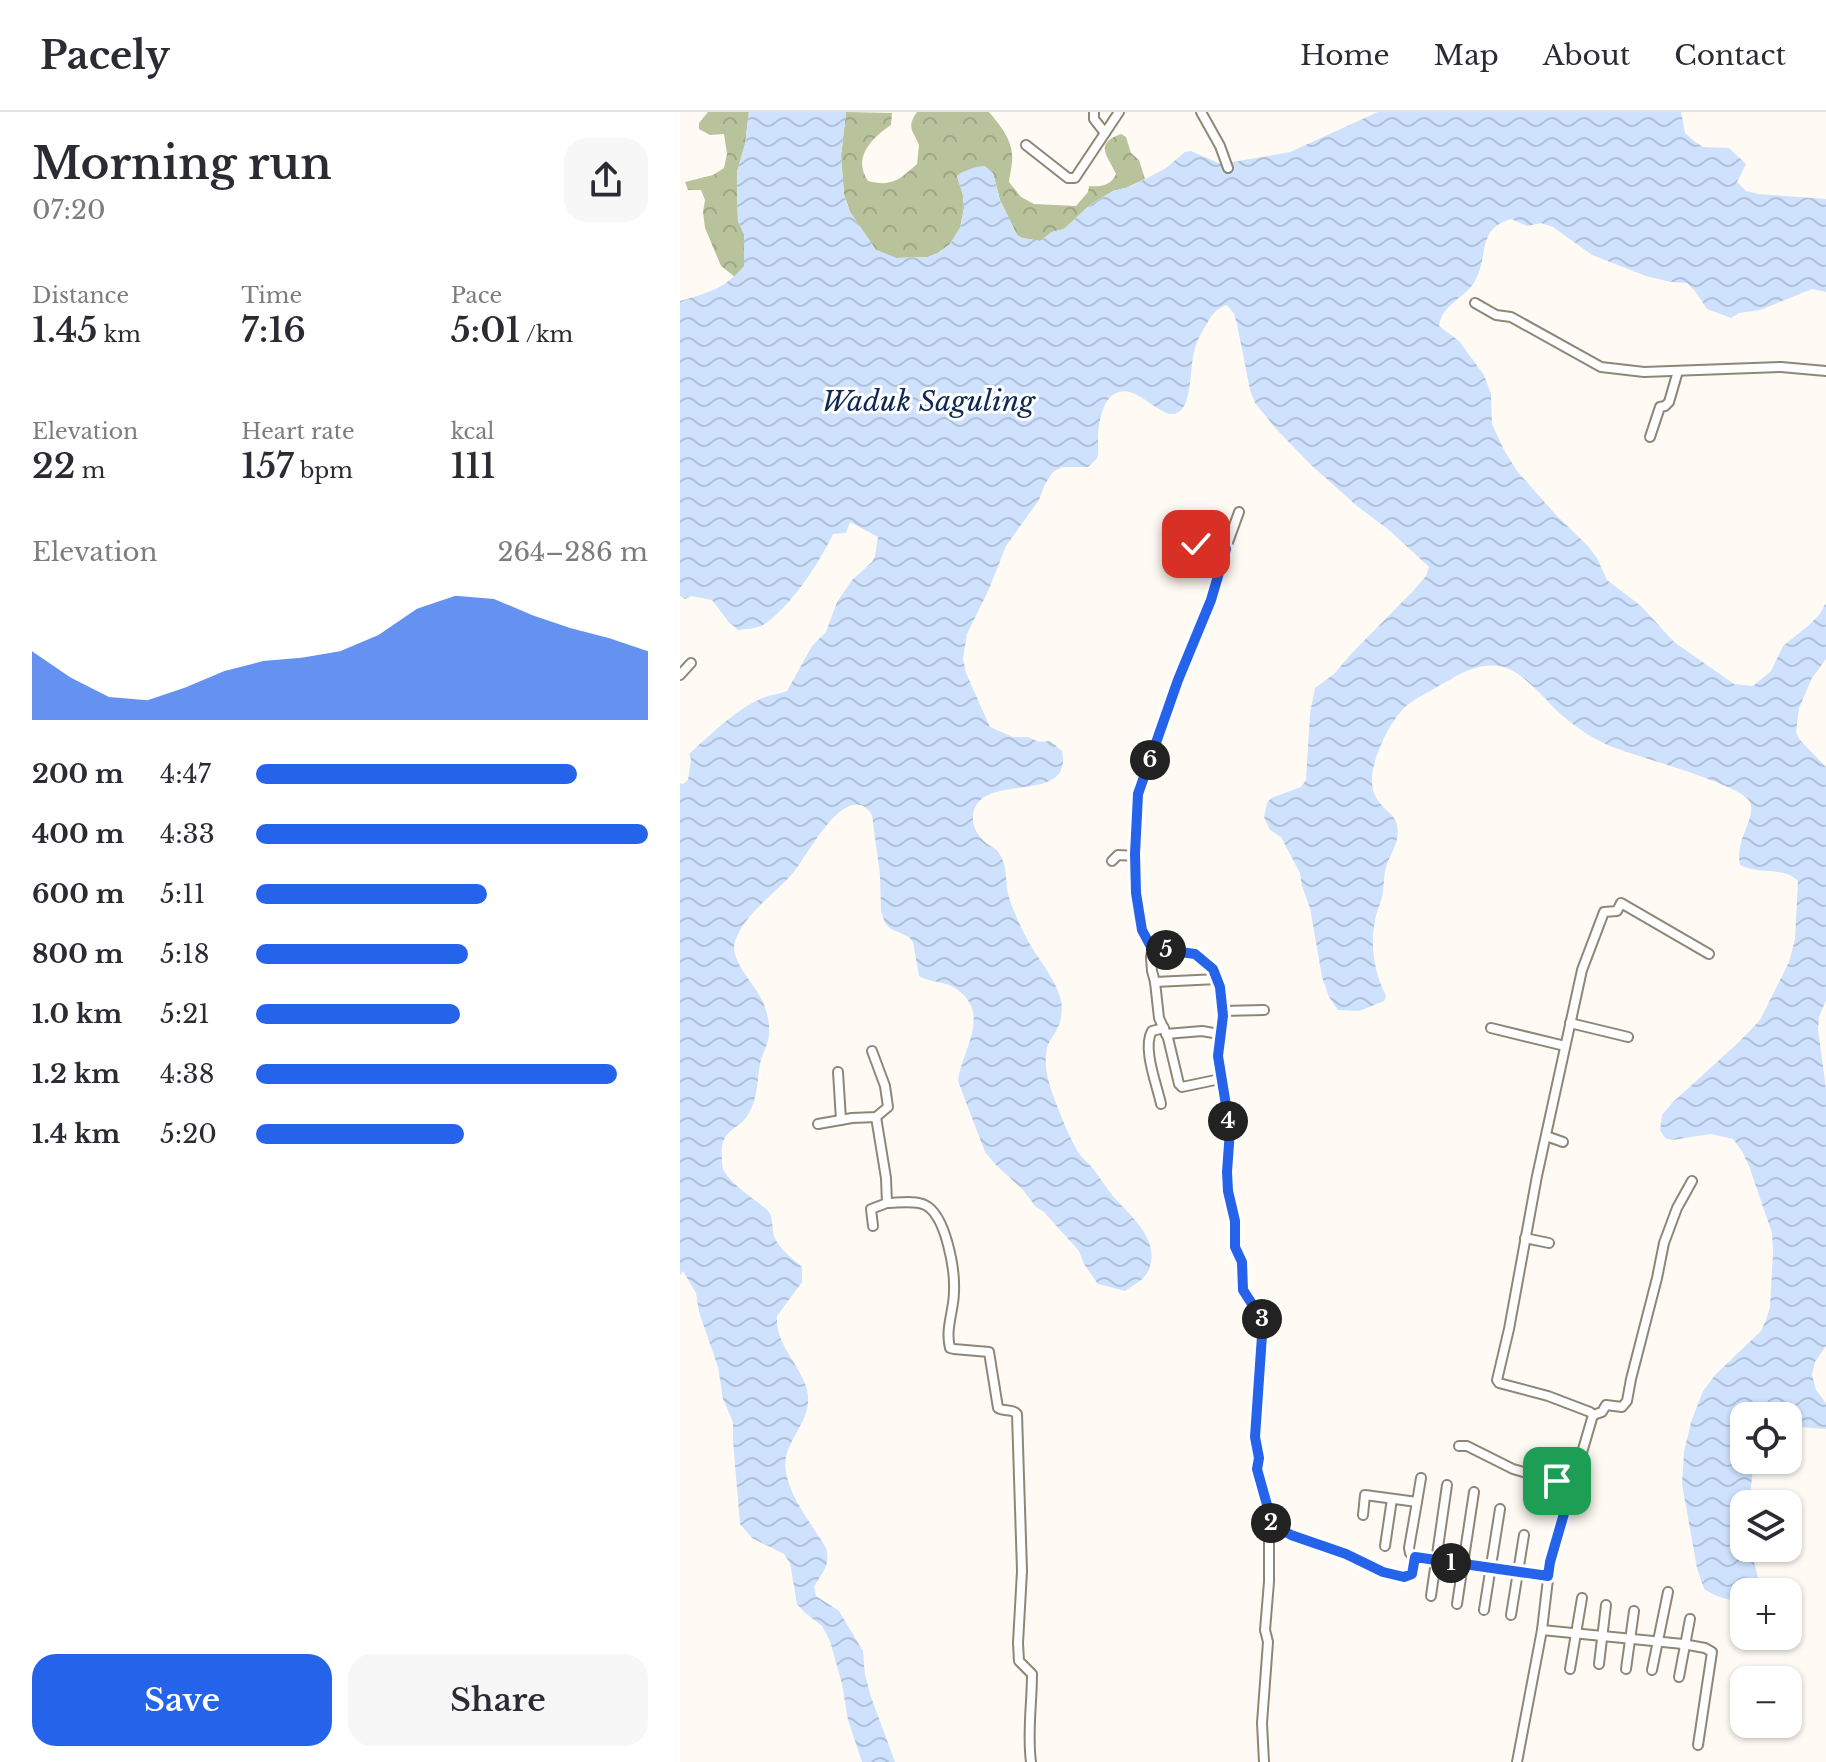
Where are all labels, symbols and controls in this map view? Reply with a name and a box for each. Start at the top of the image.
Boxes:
text: Pacely [40,32,170,79]
text: Home [1300,38,1390,73]
text: Map [1434,38,1499,73]
text: About [1543,38,1630,73]
text: Contact [1674,38,1786,73]
text: Morning run [32,136,332,191]
button: share [564,138,648,222]
text: 07:20 [32,194,106,226]
text: Distance [32,282,129,309]
text: Time [241,282,302,309]
text: Pace [451,282,502,309]
text: 1.45 [32,309,97,351]
text: 7:16 [241,309,306,351]
text: 5:01 [451,309,520,351]
text: km [97,321,141,348]
text: /km [520,321,573,348]
water label: Waduk Saguling [821,384,1036,419]
text: Elevation [32,418,138,445]
text: Heart rate [241,418,355,445]
text: kcal [451,418,495,445]
text: 22 [32,445,76,487]
text: 157 [241,445,294,487]
text: 111 [451,445,495,487]
text: m [76,457,105,484]
text: bpm [294,457,353,484]
pin [1162,510,1230,578]
icon: check [1174,522,1218,566]
text: Elevation [32,536,158,568]
text: 264–286 m [497,536,648,568]
pin: 6 [1130,740,1170,780]
text: 6 [1143,746,1157,773]
text: 200 m [32,758,124,790]
text: 4:47 [160,758,211,790]
text: 400 m [32,818,124,850]
text: 4:33 [160,818,215,850]
text: 600 m [32,878,124,910]
text: 5:11 [160,878,205,910]
pin: 5 [1146,930,1186,970]
text: 5 [1159,936,1173,963]
text: 800 m [32,938,123,970]
text: 5:18 [160,938,210,970]
text: 1.0 km [32,998,122,1030]
text: 5:21 [160,998,210,1030]
text: 1.2 km [32,1058,120,1090]
text: 4:38 [160,1058,214,1090]
pin: 4 [1208,1101,1248,1141]
text: 4 [1221,1107,1235,1134]
text: 1.4 km [32,1118,120,1150]
text: 5:20 [160,1118,217,1150]
pin: 3 [1242,1299,1282,1339]
text: 3 [1255,1305,1269,1332]
map controls [1730,1402,1802,1738]
button: locate [1730,1402,1802,1474]
pin [1523,1447,1591,1515]
icon: arrive [1535,1459,1579,1503]
button: layers [1730,1490,1802,1562]
pin: 2 [1251,1503,1291,1543]
text: 2 [1264,1509,1278,1536]
pin: 1 [1431,1543,1471,1583]
text: 1 [1446,1549,1456,1576]
button: + [1730,1578,1802,1650]
button: Save [32,1654,332,1746]
button: Share [348,1654,648,1746]
button: − [1730,1666,1802,1738]

